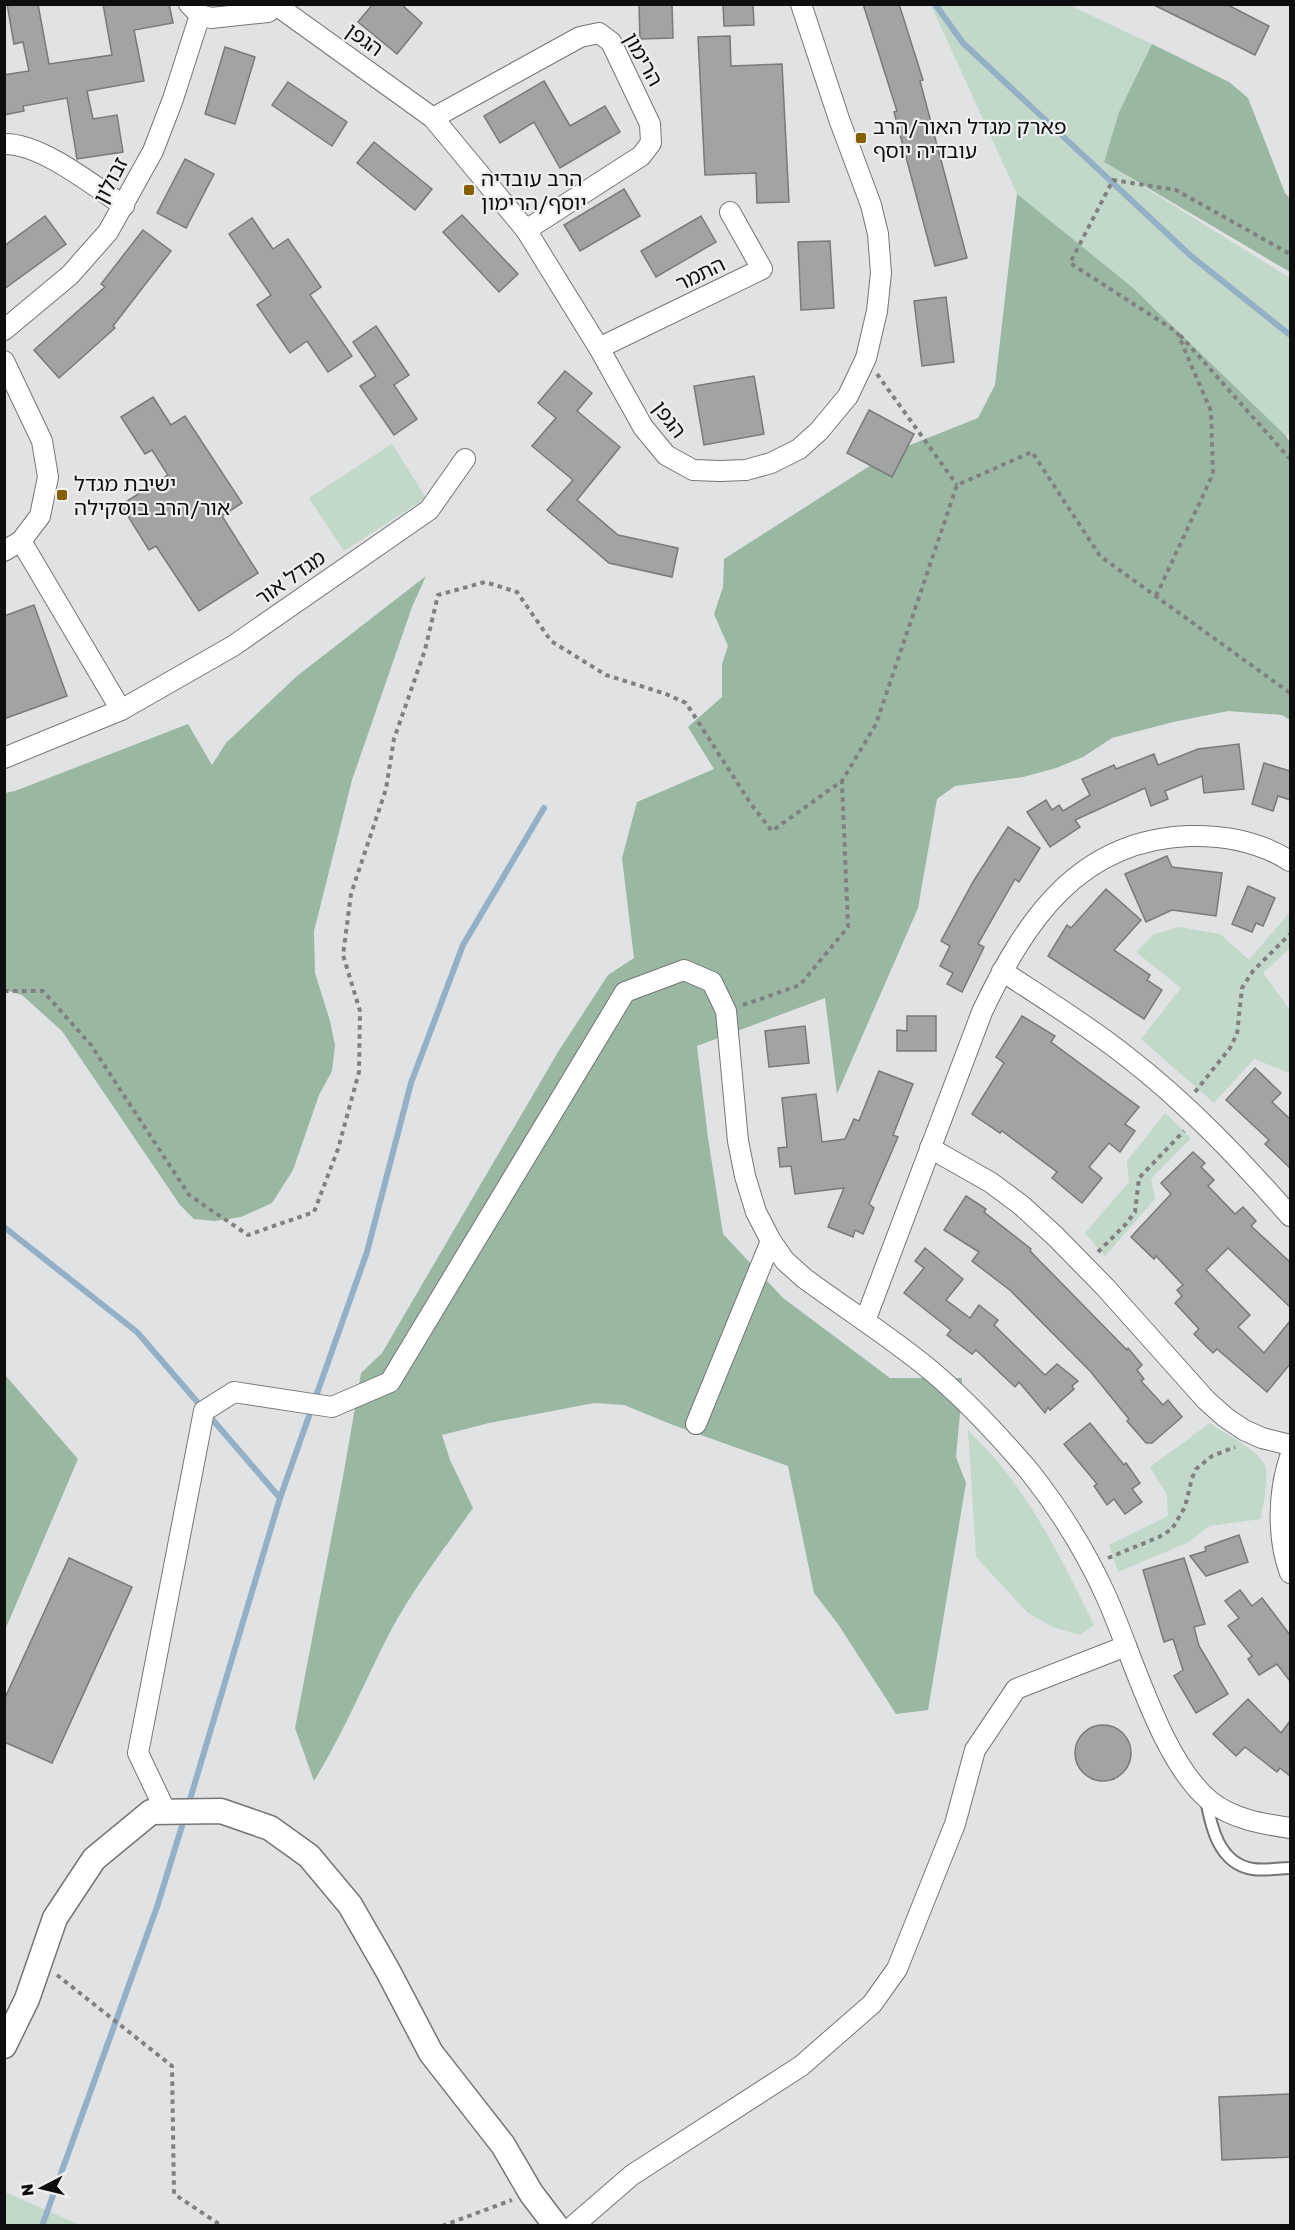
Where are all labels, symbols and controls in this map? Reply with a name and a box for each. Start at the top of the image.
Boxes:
street label: הגפן [341,17,389,61]
street label: הרימון [619,28,669,90]
place label: פארק מגדל האור/הרב עובדיה יוסף [873,113,1067,163]
marker: פארק מגדל האור/הרב עובדיה יוסף [854,131,868,145]
street label: זבולון [87,152,133,208]
place label: הרב עובדיה יוסף/הרימון [481,165,587,215]
marker: הרב עובדיה יוסף/הרימון [462,183,476,197]
street label: התמר [671,250,729,296]
street label: הגפן [648,395,692,443]
place label: ישיבת מגדל אור/הרב בוסקילה [74,470,230,520]
marker: ישיבת מגדל אור/הרב בוסקילה [55,488,69,502]
street label: מגדל אור [250,543,330,610]
north arrow [12,2158,72,2218]
text: N [16,2183,38,2197]

